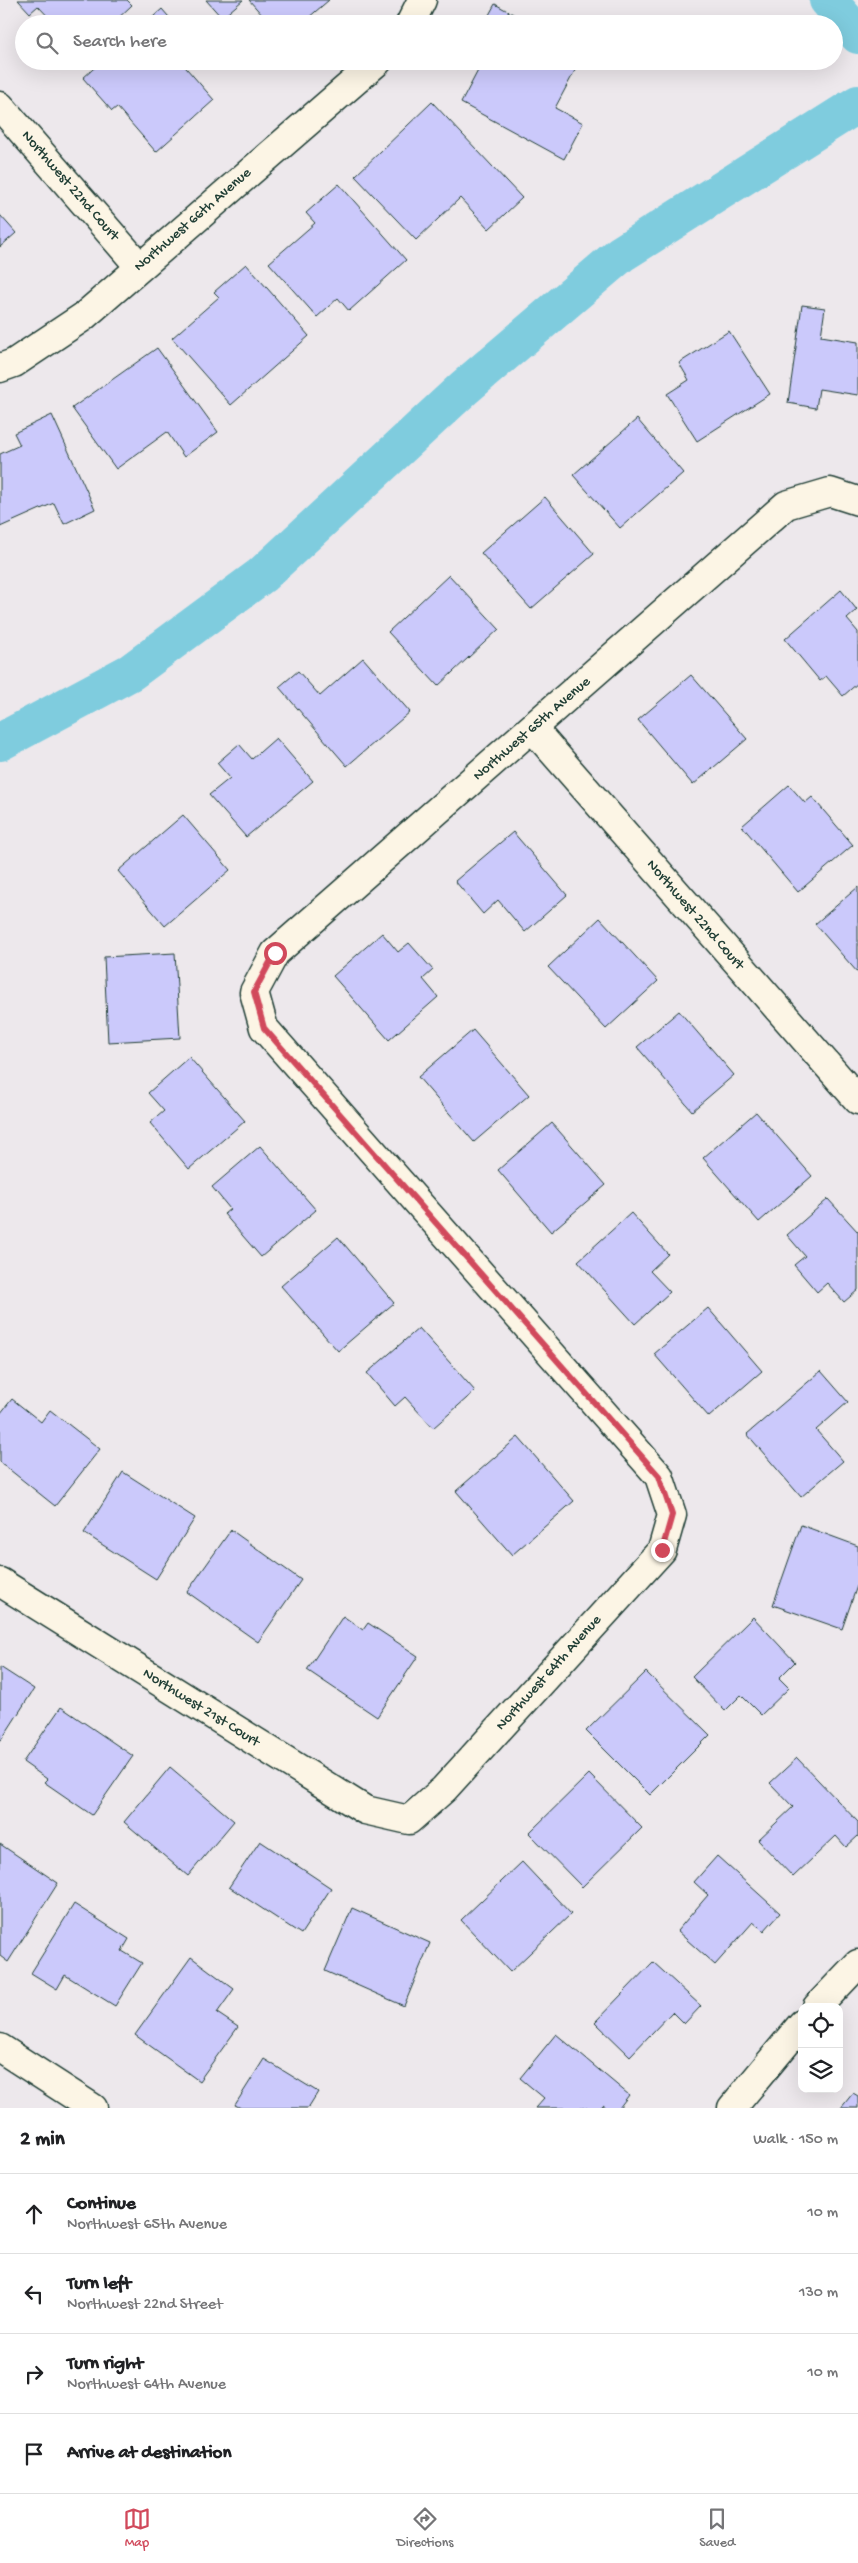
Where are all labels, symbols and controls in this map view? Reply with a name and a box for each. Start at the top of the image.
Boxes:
search box [15,15,843,70]
icon: search [33,29,61,57]
text: Search here [73,31,167,54]
street label: Northwest 22nd Court [17,127,124,246]
street label: Northwest 66th Avenue [131,164,256,276]
street label: Northwest 65th Avenue [470,673,595,785]
street label: Northwest 22nd Court [642,856,749,975]
route start [264,942,287,965]
route end [651,1539,674,1562]
street label: Northwest 64th Avenue [492,1611,606,1734]
street label: Northwest 21st Court [139,1665,264,1752]
map controls [798,2003,843,2093]
button: locate [798,2003,843,2048]
button: layers [798,2048,843,2093]
text: 2 min [20,2128,65,2153]
text: Walk · 150 m [753,2131,838,2150]
text: Continue [67,2193,136,2216]
icon: ahead [20,2200,48,2228]
text: 10 m [807,2204,838,2223]
text: Northwest 65th Avenue [67,2216,227,2235]
text: Turn left [67,2273,131,2296]
icon: left [20,2280,48,2308]
text: 130 m [799,2284,838,2303]
text: Northwest 22nd Street [67,2296,223,2315]
text: Turn right [67,2353,143,2376]
icon: right [20,2360,48,2388]
text: 10 m [807,2364,838,2383]
text: Northwest 64th Avenue [67,2376,226,2395]
icon: arrive [20,2440,48,2468]
text: Arrive at destination [67,2442,231,2465]
tab: Map [123,2505,151,2552]
tab: Directions [397,2505,454,2552]
tab: Saved [699,2505,735,2552]

